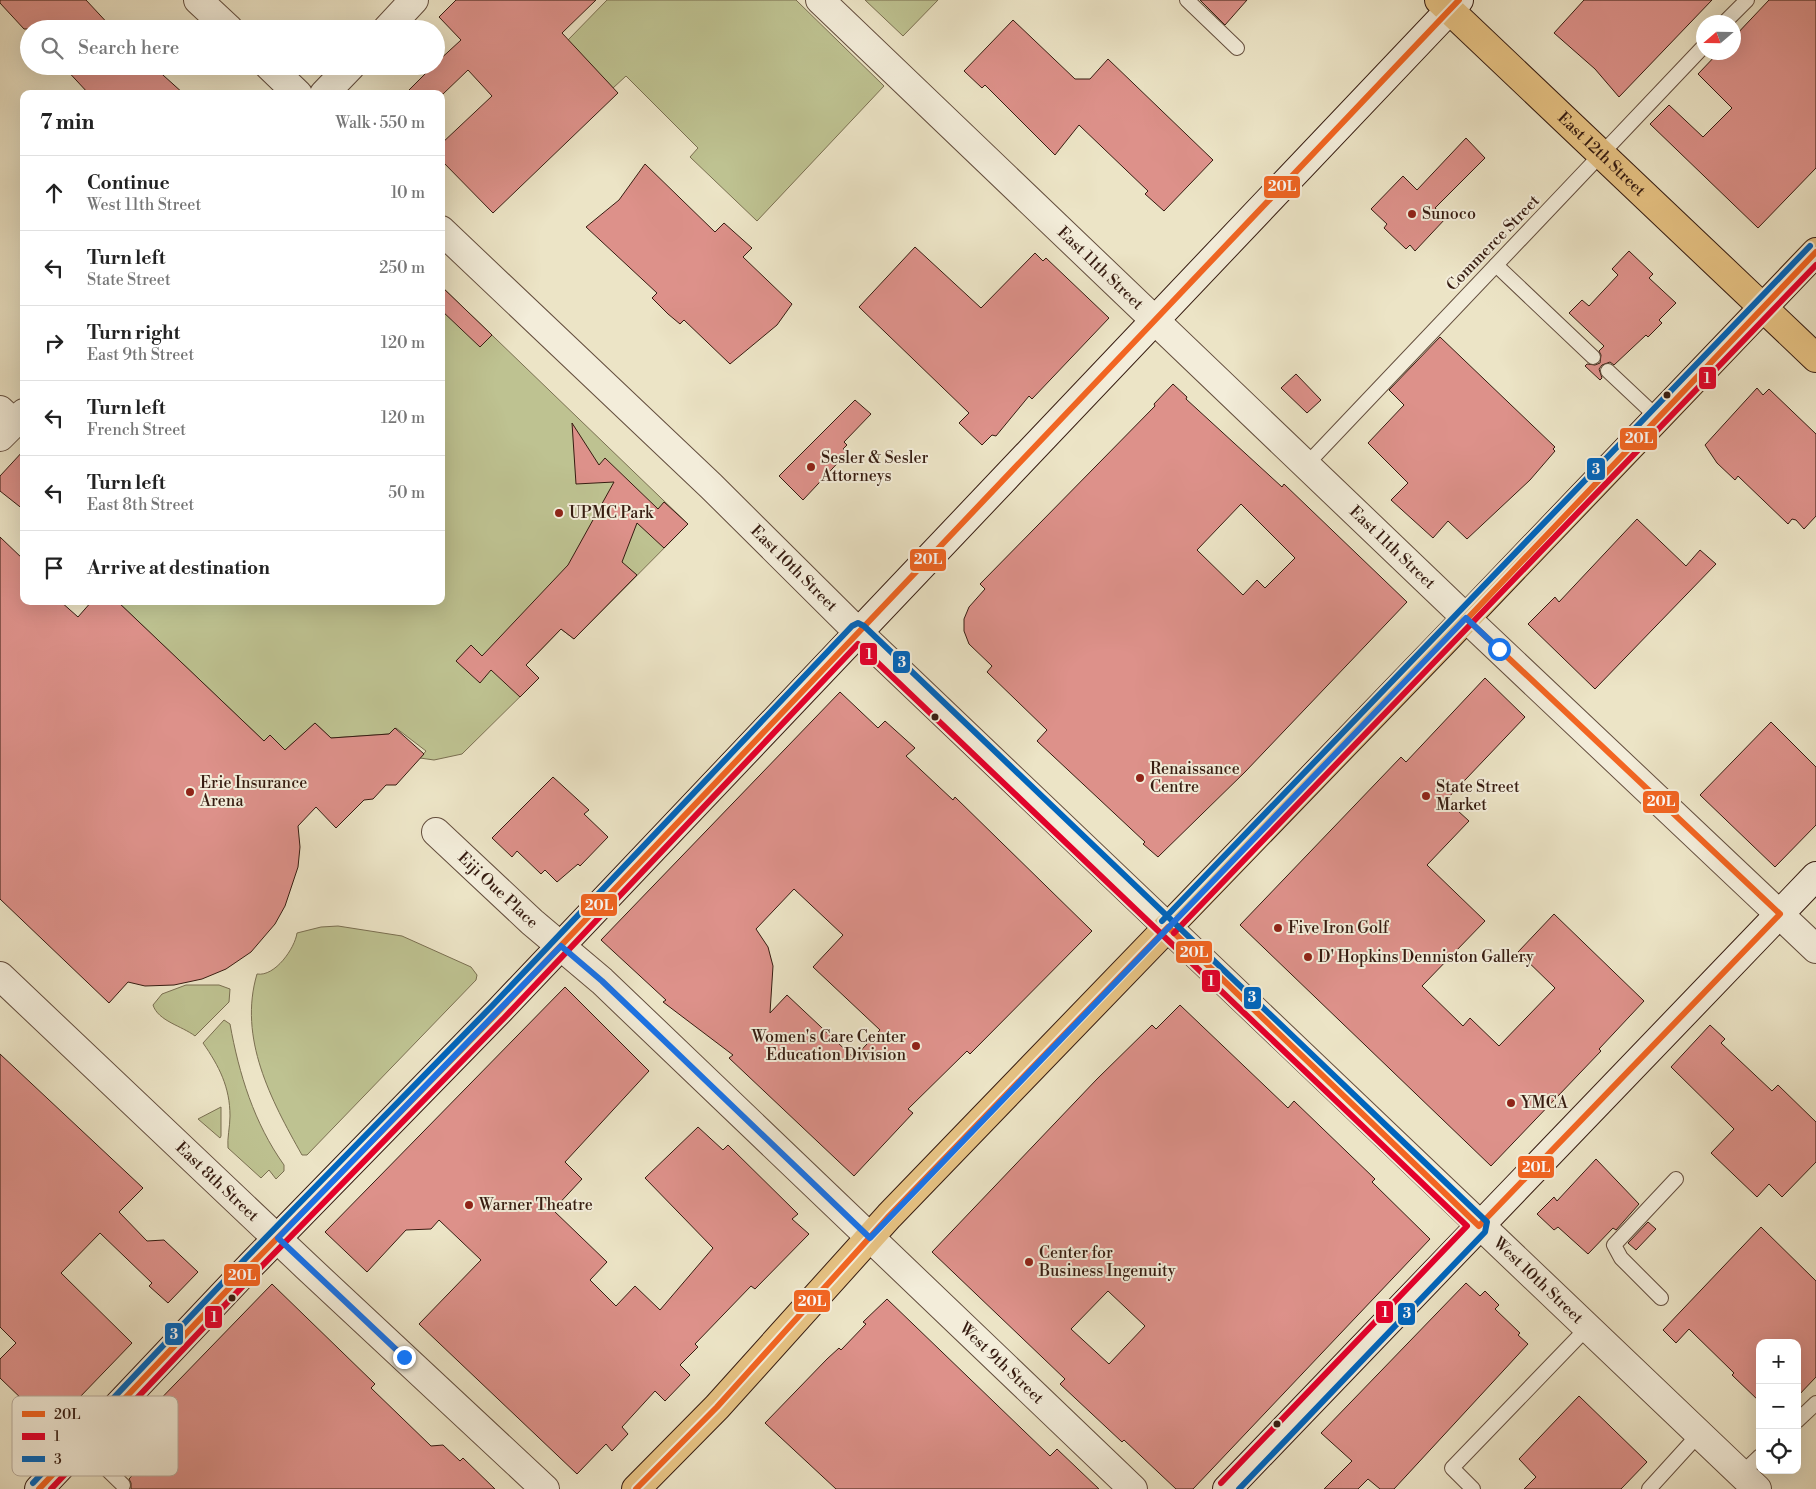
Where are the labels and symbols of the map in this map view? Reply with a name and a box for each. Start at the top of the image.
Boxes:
north arrow [1696,15,1741,60]
street label: East 12th Street [1553,108,1650,201]
line badge: 20L [1263,175,1301,199]
text: 20L [1268,178,1297,196]
street label: Commerce Street [1442,191,1544,295]
place label: Sunoco [1422,204,1476,224]
marker: Sunoco [1406,208,1418,220]
street label: East 11th Street [1053,222,1148,314]
line badge: 1 [1698,366,1717,390]
text: 1 [1704,370,1711,388]
unlabelled marker [1662,390,1672,400]
line badge: 20L [1619,427,1658,451]
text: 20L [1625,430,1654,448]
place label: Sesler & Sesler Attorneys [820,448,928,486]
line badge: 3 [1586,457,1606,481]
marker: Sesler & Sesler Attorneys [805,461,817,473]
text: 3 [1592,461,1600,479]
street label: East 11th Street [1345,502,1440,594]
place label: UPMC Park [569,503,655,523]
marker: UPMC Park [553,507,565,519]
street label: East 10th Street [746,521,842,616]
line badge: 20L [909,548,947,572]
text: 20L [914,551,943,569]
route start [1488,638,1511,661]
line badge: 1 [859,642,878,666]
text: 1 [866,646,873,664]
line badge: 3 [892,650,911,674]
text: 3 [898,654,906,672]
unlabelled marker [930,712,940,722]
place label: Renaissance Centre [1150,759,1240,797]
marker: Renaissance Centre [1134,772,1146,784]
place label: Erie Insurance Arena [199,773,307,811]
place label: State Street Market [1436,777,1520,815]
marker: Erie Insurance Arena [184,786,196,798]
marker: State Street Market [1420,790,1432,802]
line badge: 20L [1642,790,1680,814]
text: 20L [1647,793,1676,811]
street label: Eiji Oue Place [454,848,542,933]
line badge: 20L [580,893,618,917]
text: 20L [585,897,614,915]
place label: Five Iron Golf [1288,918,1390,938]
marker: Five Iron Golf [1272,922,1284,934]
line badge: 20L [1175,940,1213,964]
text: 20L [1180,944,1209,962]
place label: D' Hopkins Denniston Gallery [1318,947,1534,967]
marker: D' Hopkins Denniston Gallery [1302,951,1314,963]
line badge: 1 [1201,969,1221,993]
text: 1 [1208,973,1215,991]
line badge: 3 [1243,986,1262,1010]
text: 3 [1248,989,1256,1007]
place label: Women's Care Center Education Division [751,1027,906,1065]
marker: Women's Care Center Education Division [910,1040,922,1052]
place label: YMCA [1520,1093,1569,1113]
marker: YMCA [1505,1097,1517,1109]
street label: East 8th Street [171,1138,263,1226]
line badge: 20L [1517,1155,1555,1179]
text: 20L [1522,1159,1551,1177]
place label: Warner Theatre [478,1195,593,1215]
marker: Warner Theatre [463,1199,475,1211]
street label: West 10th Street [1488,1232,1588,1328]
place label: Center for Business Ingenuity [1038,1243,1176,1281]
marker: Center for Business Ingenuity [1023,1256,1035,1268]
line badge: 20L [223,1263,261,1287]
text: 20L [228,1267,257,1285]
line badge: 20L [793,1289,831,1313]
unlabelled marker [227,1293,237,1303]
text: 20L [798,1293,827,1311]
line badge: 1 [1375,1300,1394,1324]
line badge: 3 [1397,1302,1416,1326]
text: 1 [1382,1304,1389,1322]
line badge: 1 [204,1305,223,1329]
text: 3 [1403,1305,1411,1323]
text: 1 [211,1309,218,1327]
street label: West 9th Street [954,1317,1048,1409]
line badge: 3 [164,1322,184,1346]
text: 3 [170,1326,178,1344]
route end [393,1346,416,1369]
legend [12,1396,178,1476]
text: 20L [54,1406,81,1424]
unlabelled marker [1272,1419,1282,1429]
text: 1 [54,1428,60,1446]
text: 3 [54,1451,62,1469]

